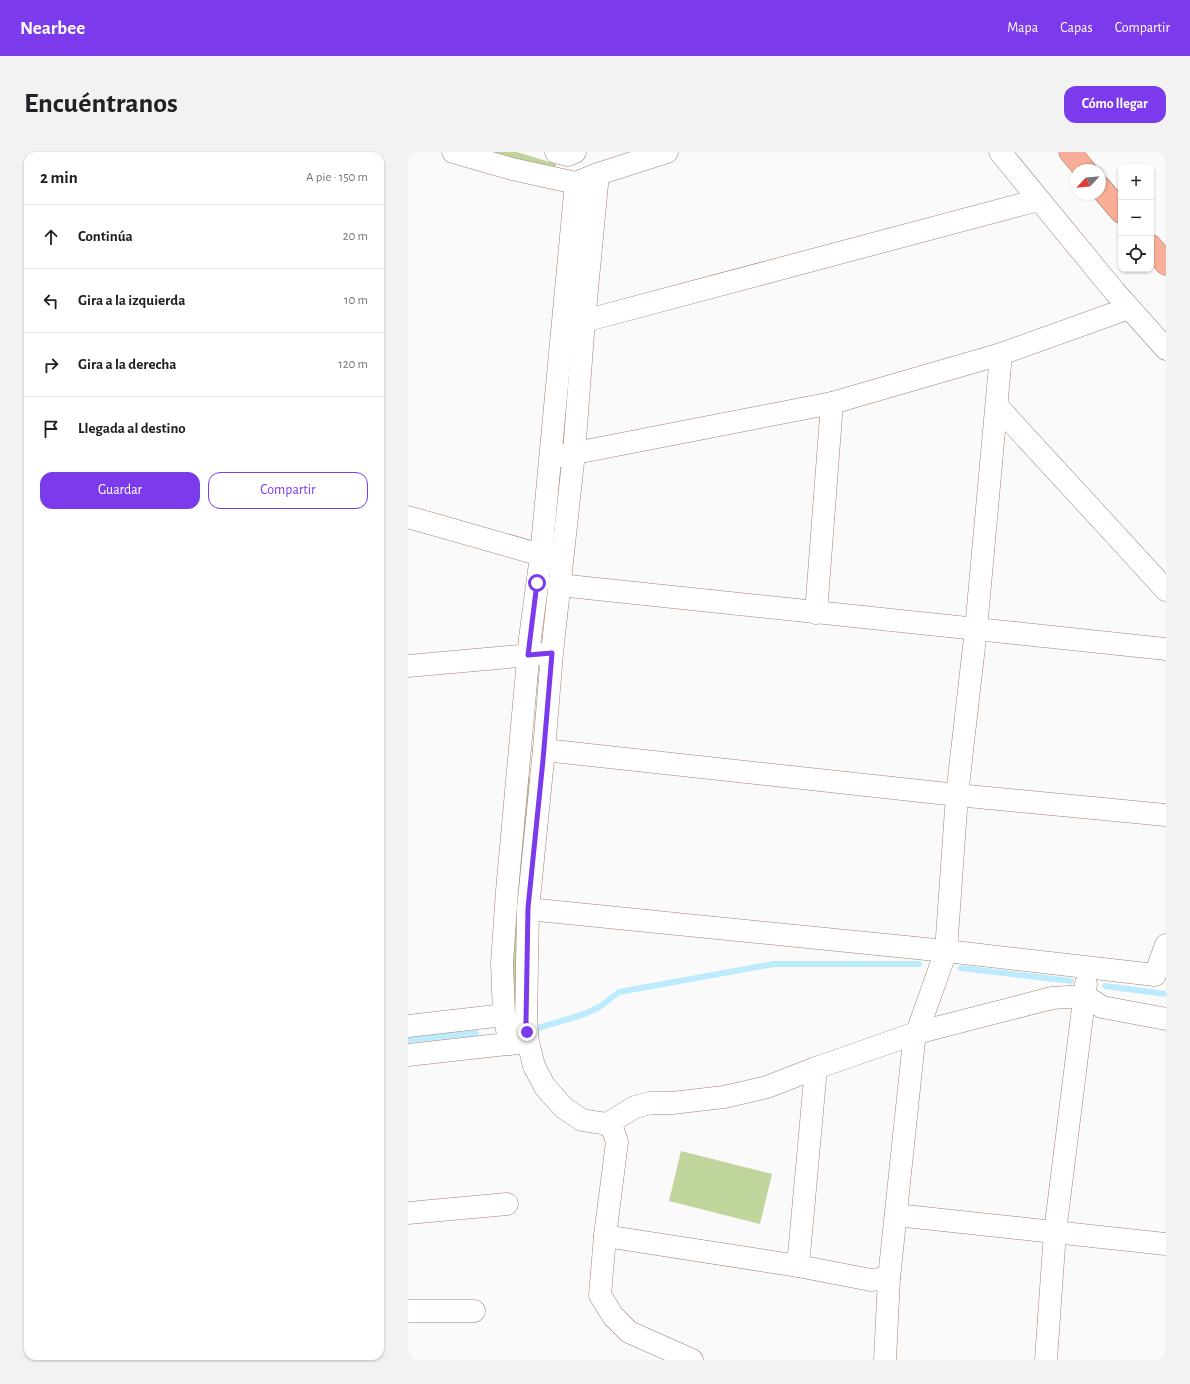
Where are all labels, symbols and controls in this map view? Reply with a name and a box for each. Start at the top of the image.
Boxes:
text: Nearbee [20,19,85,38]
text: Mapa [1007,21,1038,35]
text: Capas [1060,21,1093,35]
text: Compartir [1115,21,1170,35]
button: Cómo llegar [1064,86,1166,123]
text: Encuéntranos [24,90,178,118]
north arrow [1070,164,1106,200]
map controls [1118,164,1154,272]
button: + [1118,164,1154,200]
text: 2 min [40,169,78,186]
text: A pie · 150 m [306,171,368,184]
button: − [1118,200,1154,236]
icon: ahead [40,226,62,248]
text: Continúa [78,229,133,244]
text: 20 m [343,230,368,243]
button: locate [1118,236,1154,272]
icon: left [40,290,62,312]
text: Gira a la izquierda [78,293,185,308]
text: 10 m [344,294,368,307]
icon: right [40,354,62,376]
text: Gira a la derecha [78,357,177,372]
text: 120 m [338,358,368,371]
icon: arrive [40,418,62,440]
text: Llegada al destino [78,421,186,436]
button: Guardar [40,472,200,509]
button: Compartir [208,472,368,509]
route start [528,574,546,592]
route end [518,1023,536,1041]

